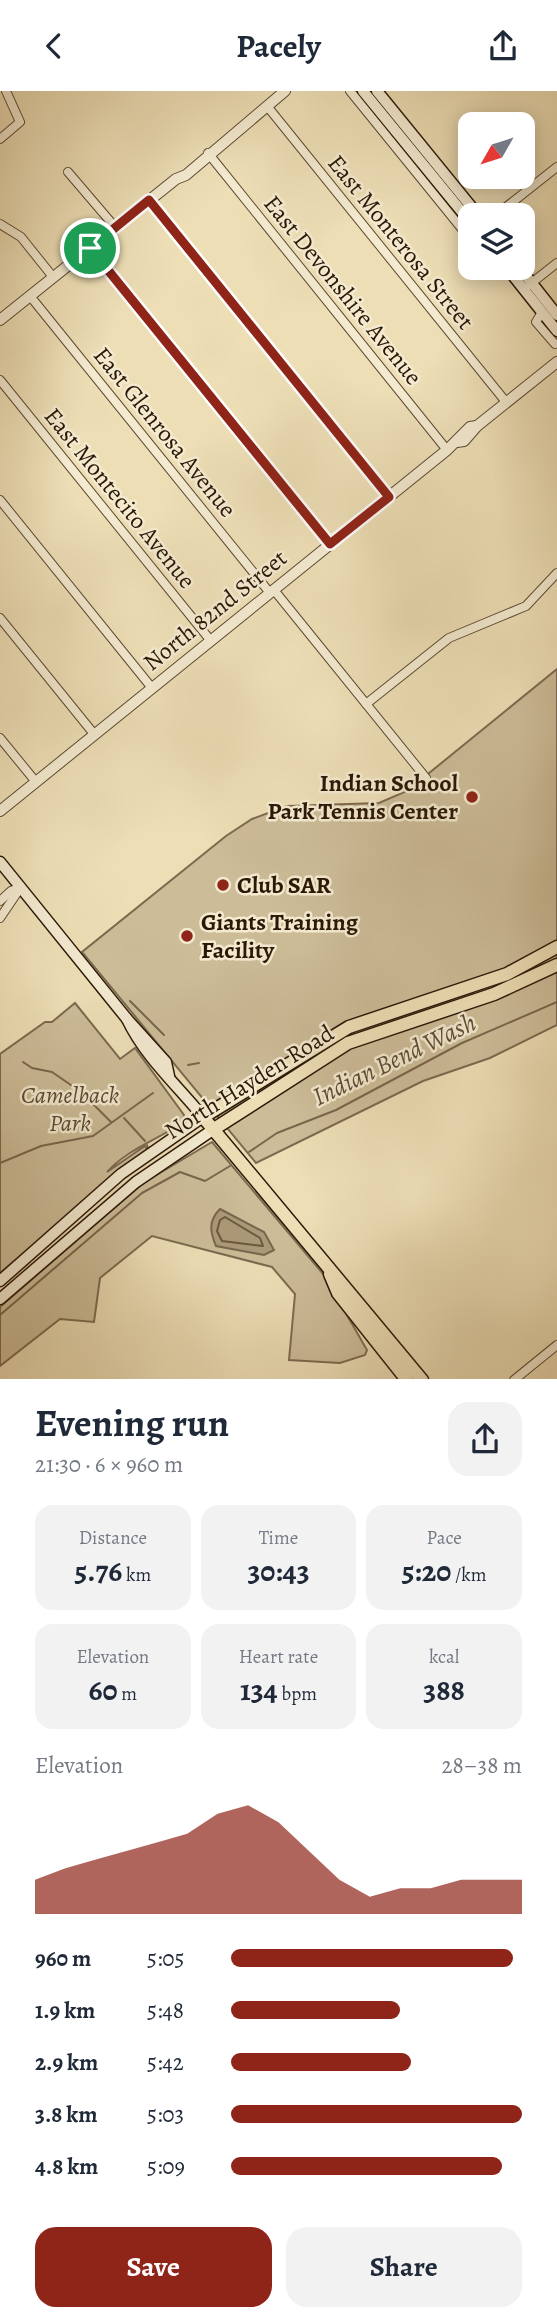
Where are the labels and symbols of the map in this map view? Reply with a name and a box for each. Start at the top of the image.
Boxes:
north arrow [458,112,536,189]
street label: East Monterosa Street [320,148,482,336]
street label: East Devonshire Avenue [256,188,430,392]
pin [60,218,120,278]
street label: East Glenrosa Avenue [86,340,244,524]
street label: East Montecito Avenue [37,401,203,595]
street label: North 82nd Street [136,542,294,678]
place label: Indian School Park Tennis Center [267,767,459,827]
marker: Indian School Park Tennis Center [464,789,480,805]
place label: Club SAR [237,869,332,901]
marker: Club SAR [215,877,231,893]
place label: Giants Training Facility [201,906,359,966]
marker: Giants Training Facility [179,928,195,944]
water label: Indian Bend Wash [307,1005,482,1114]
street label: North Hayden Road [158,1017,340,1147]
park label: Camelback Park [21,1079,119,1139]

